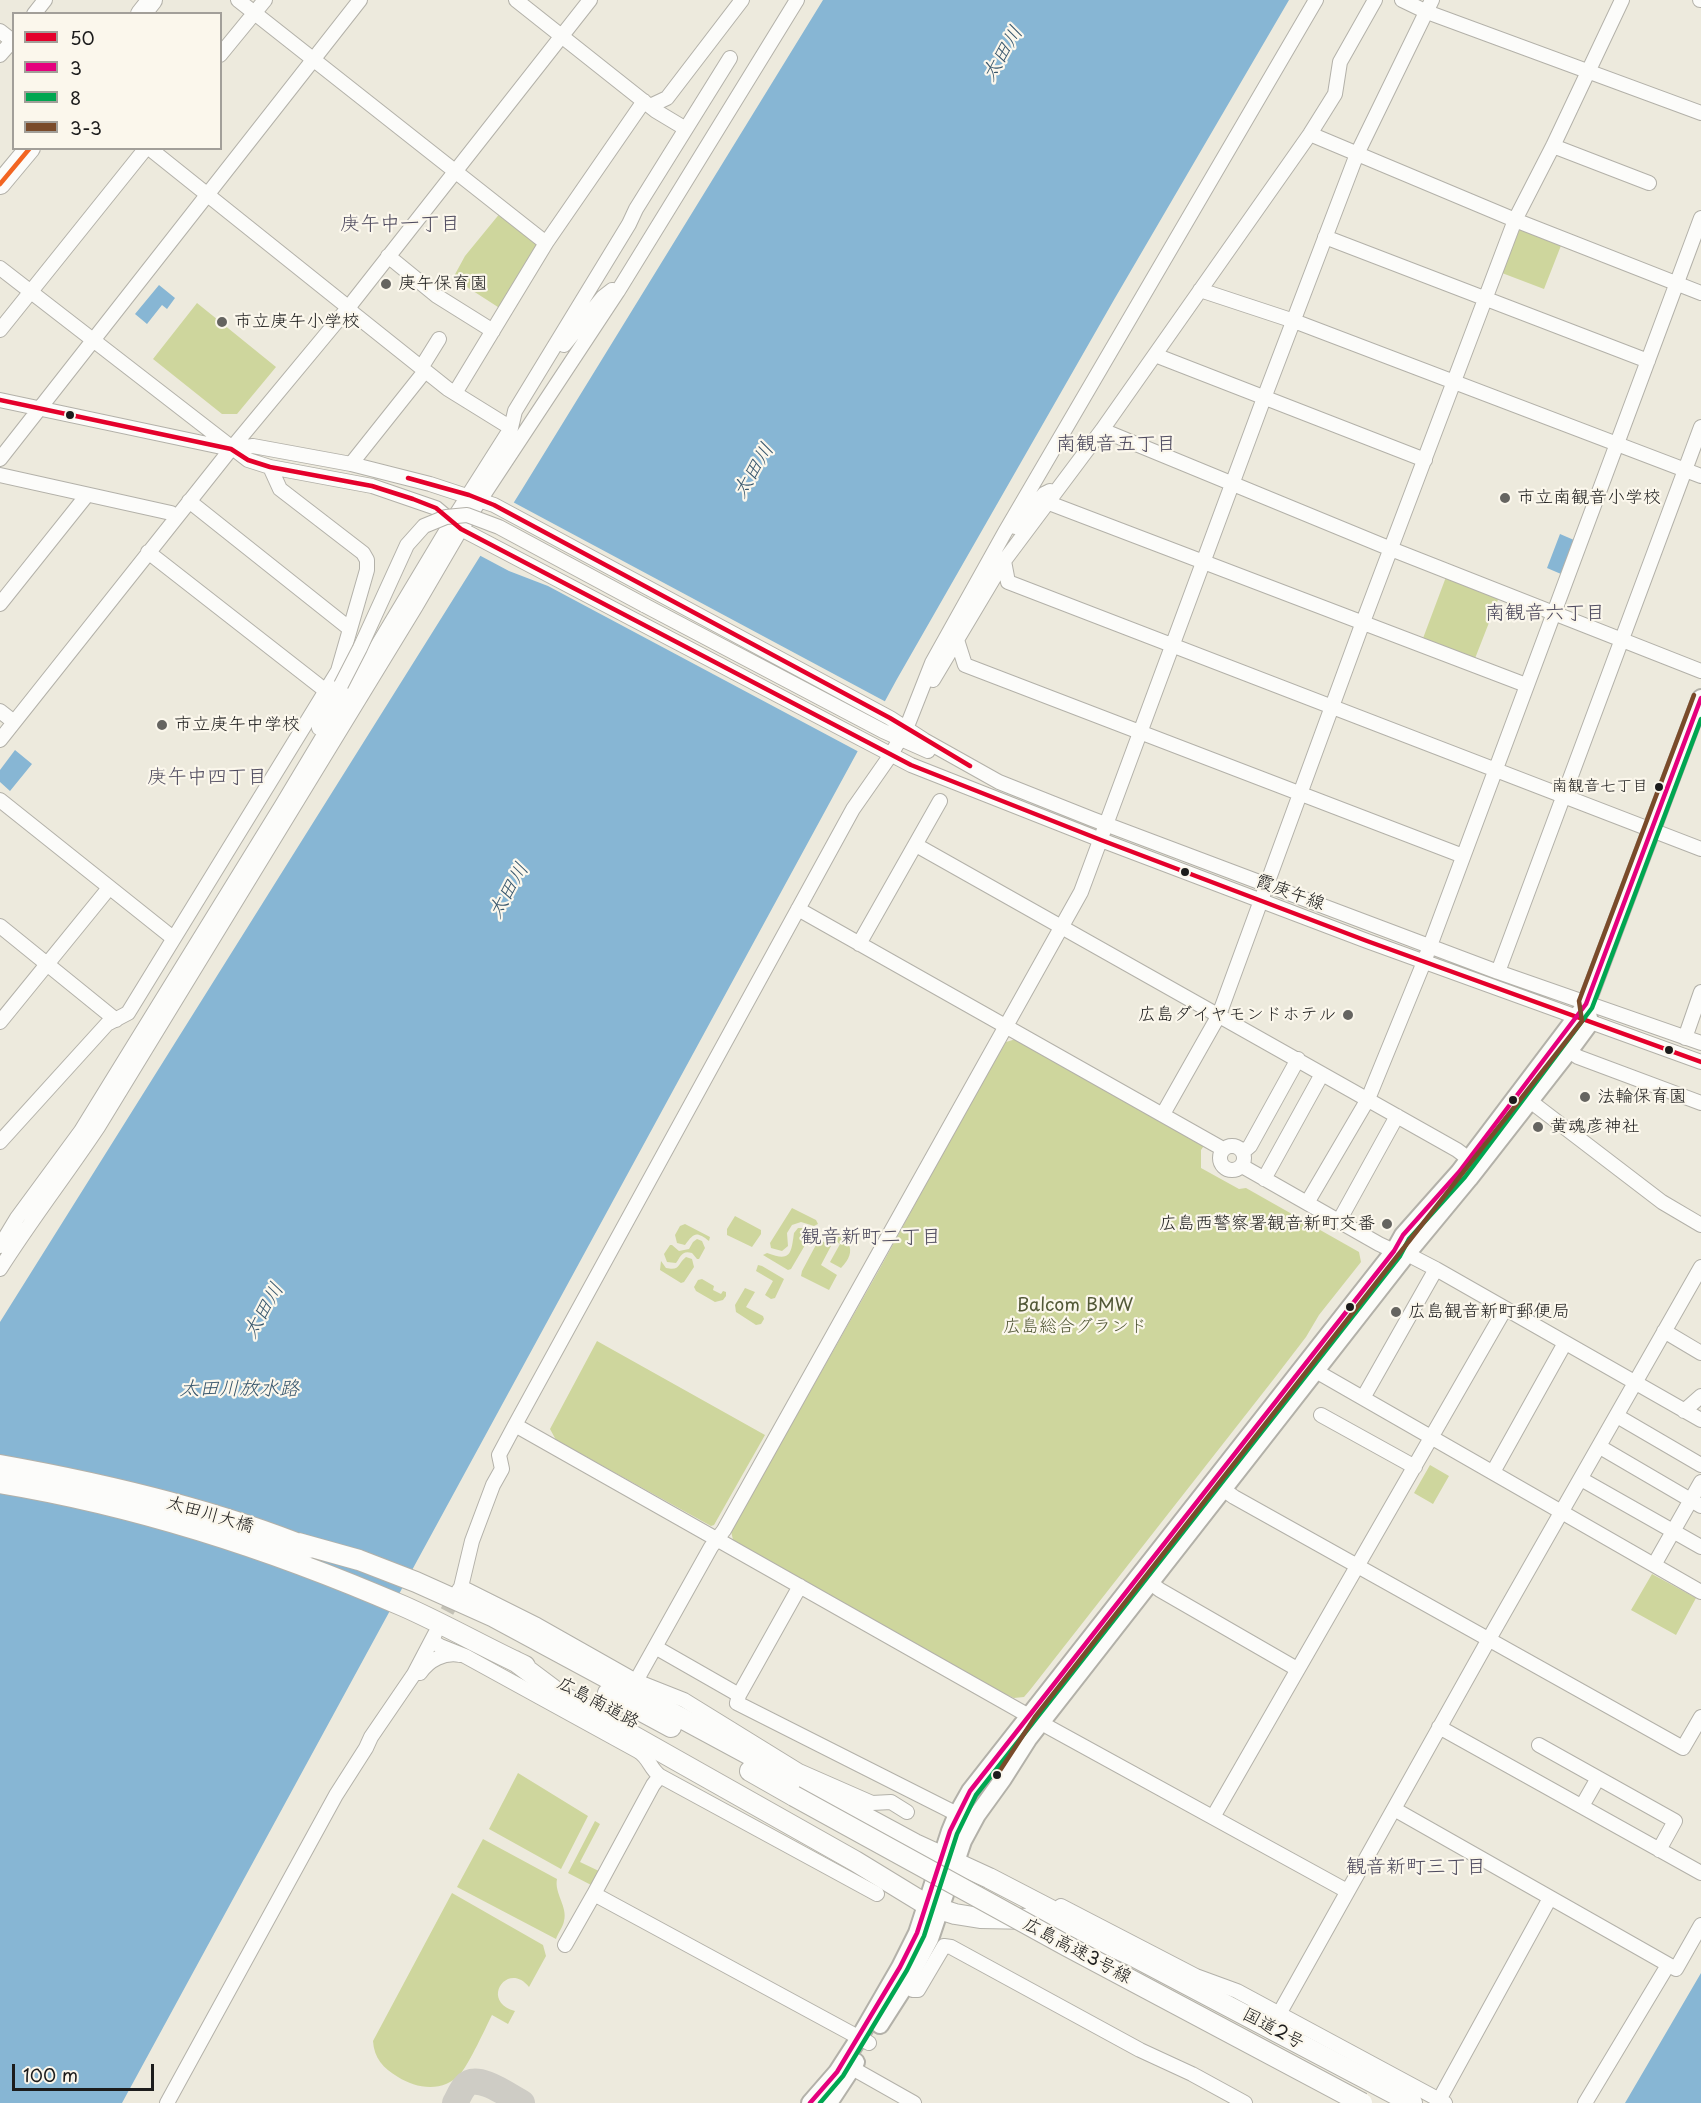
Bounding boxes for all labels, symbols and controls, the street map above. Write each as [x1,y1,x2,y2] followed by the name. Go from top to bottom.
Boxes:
[12,12,222,150] legend
[977,22,1029,86] water label: 太田川
[70,24,95,51] text: 50
[70,54,82,81] text: 3
[70,84,81,111] text: 8
[70,114,102,141] text: 3-3
[340,212,460,236] district label: 庚午中一丁目
[398,273,488,295] place label: 庚午保育園
[379,277,393,291] marker: 庚午保育園
[234,311,360,333] place label: 市立庚午小学校
[215,315,229,329] marker: 市立庚午小学校
[64,409,76,421] unlabelled marker
[1056,432,1176,456] district label: 南観音五丁目
[728,439,780,503] water label: 太田川
[1517,487,1661,509] place label: 市立南観音小学校
[1498,491,1512,505] marker: 市立南観音小学校
[1485,601,1605,625] district label: 南観音六丁目
[174,714,300,736] place label: 市立庚午中学校
[155,718,169,732] marker: 市立庚午中学校
[147,765,267,789] district label: 庚午中四丁目
[1552,777,1648,797] place label: 南観音七丁目
[1653,781,1665,793] marker: 南観音七丁目
[484,859,534,923] water label: 太田川
[1179,866,1191,878] unlabelled marker
[1252,871,1328,915] street label: 霞庚午線
[1138,1004,1336,1026] place label: 広島ダイヤモンドホテル
[1341,1008,1355,1022] marker: 広島ダイヤモンドホテル
[1663,1044,1675,1056] unlabelled marker
[1597,1086,1687,1108] place label: 法輪保育園
[1578,1090,1592,1104] marker: 法輪保育園
[1507,1094,1519,1106] unlabelled marker
[1550,1116,1640,1138] place label: 黄魂彦神社
[1531,1120,1545,1134] marker: 黄魂彦神社
[1159,1213,1375,1235] place label: 広島西警察署観音新町交番
[1380,1217,1394,1231] marker: 広島西警察署観音新町交番
[801,1225,941,1249] district label: 観音新町二丁目
[239,1279,289,1343] water label: 太田川
[1003,1295,1147,1338] park label: Balcom BMW 広島総合グランド
[1344,1301,1356,1313] unlabelled marker
[1408,1301,1570,1323] place label: 広島観音新町郵便局
[1389,1305,1403,1319] marker: 広島観音新町郵便局
[179,1377,299,1401] water label: 太田川放水路
[164,1492,256,1538] street label: 太田川大橋
[553,1672,643,1734] street label: 広島南道路
[991,1769,1003,1781] unlabelled marker
[1346,1855,1486,1879] district label: 観音新町三丁目
[1019,1913,1135,1989] street label: 広島高速3号線
[1238,2004,1308,2054] street label: 国道2号
[15,2052,158,2090] scale bar
[23,2061,78,2088] text: 100 m

